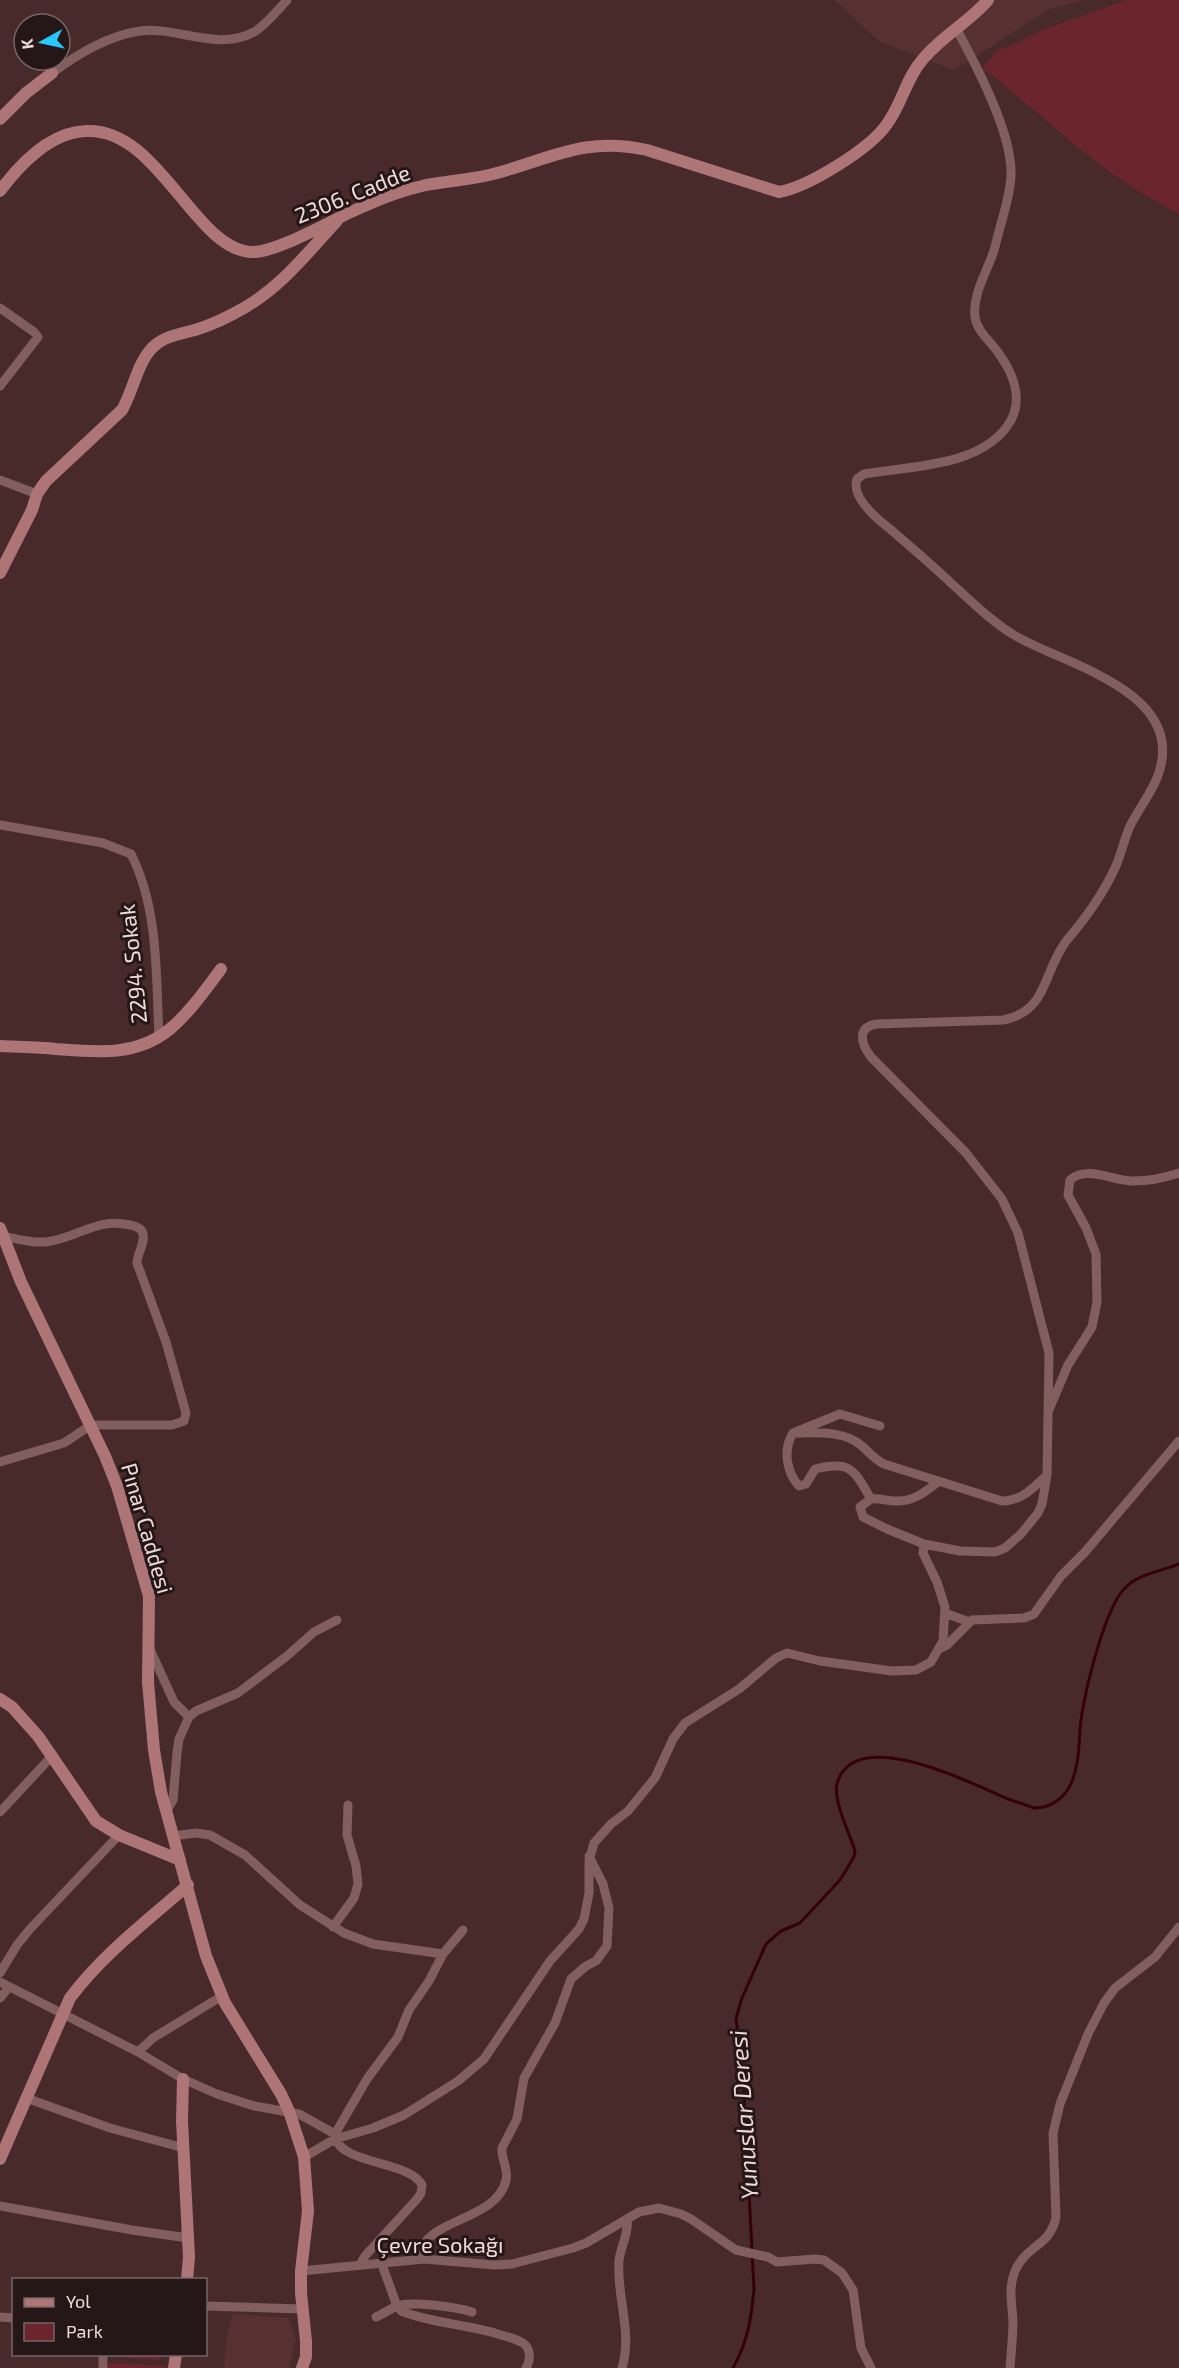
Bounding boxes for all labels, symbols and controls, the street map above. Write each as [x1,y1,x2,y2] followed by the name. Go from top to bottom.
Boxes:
[12,12,72,72] north arrow
[16,37,37,51] text: K
[291,158,413,228] street label: 2306. Cadde
[113,903,151,1025] street label: 2294. Sokak
[117,1460,179,1596] street label: Pınar Caddesi
[723,2029,763,2201] water label: Yunuslar Deresi
[376,2231,504,2259] street label: Çevre Sokağı
[12,2278,207,2356] legend
[66,2290,91,2312] text: Yol
[66,2320,103,2342] text: Park

